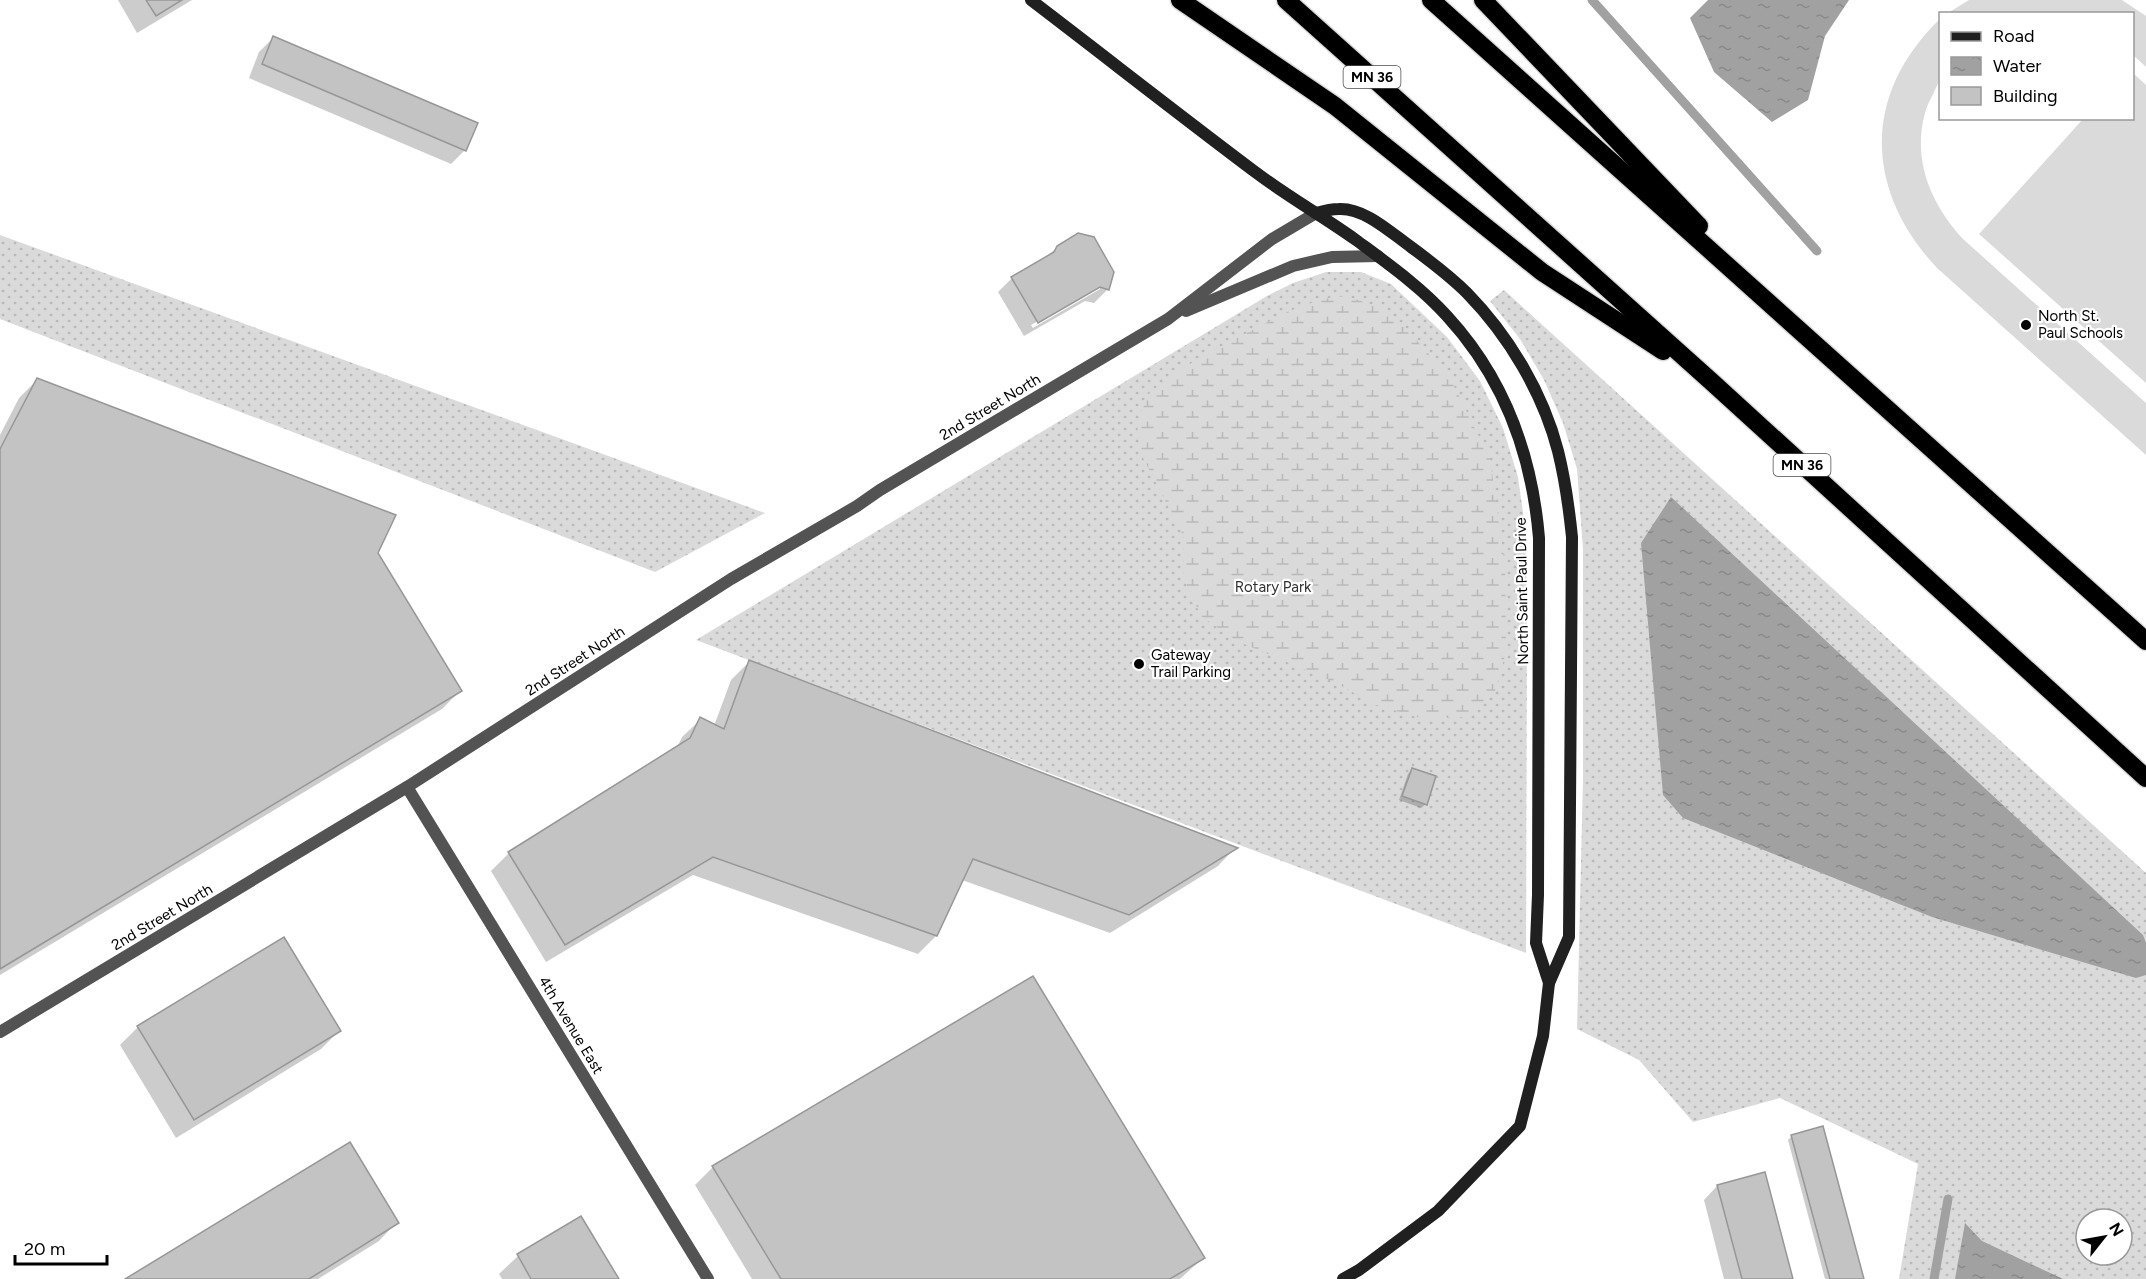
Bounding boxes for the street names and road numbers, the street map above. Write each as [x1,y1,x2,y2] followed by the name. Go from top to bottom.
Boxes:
[1344,66,1400,88] road number: MN 36
[936,370,1044,444] street label: 2nd Street North
[1774,454,1830,476] road number: MN 36
[1512,517,1532,665] street label: North Saint Paul Drive
[522,622,628,700] street label: 2nd Street North
[108,880,216,954] street label: 2nd Street North
[535,973,607,1077] street label: 4th Avenue East

